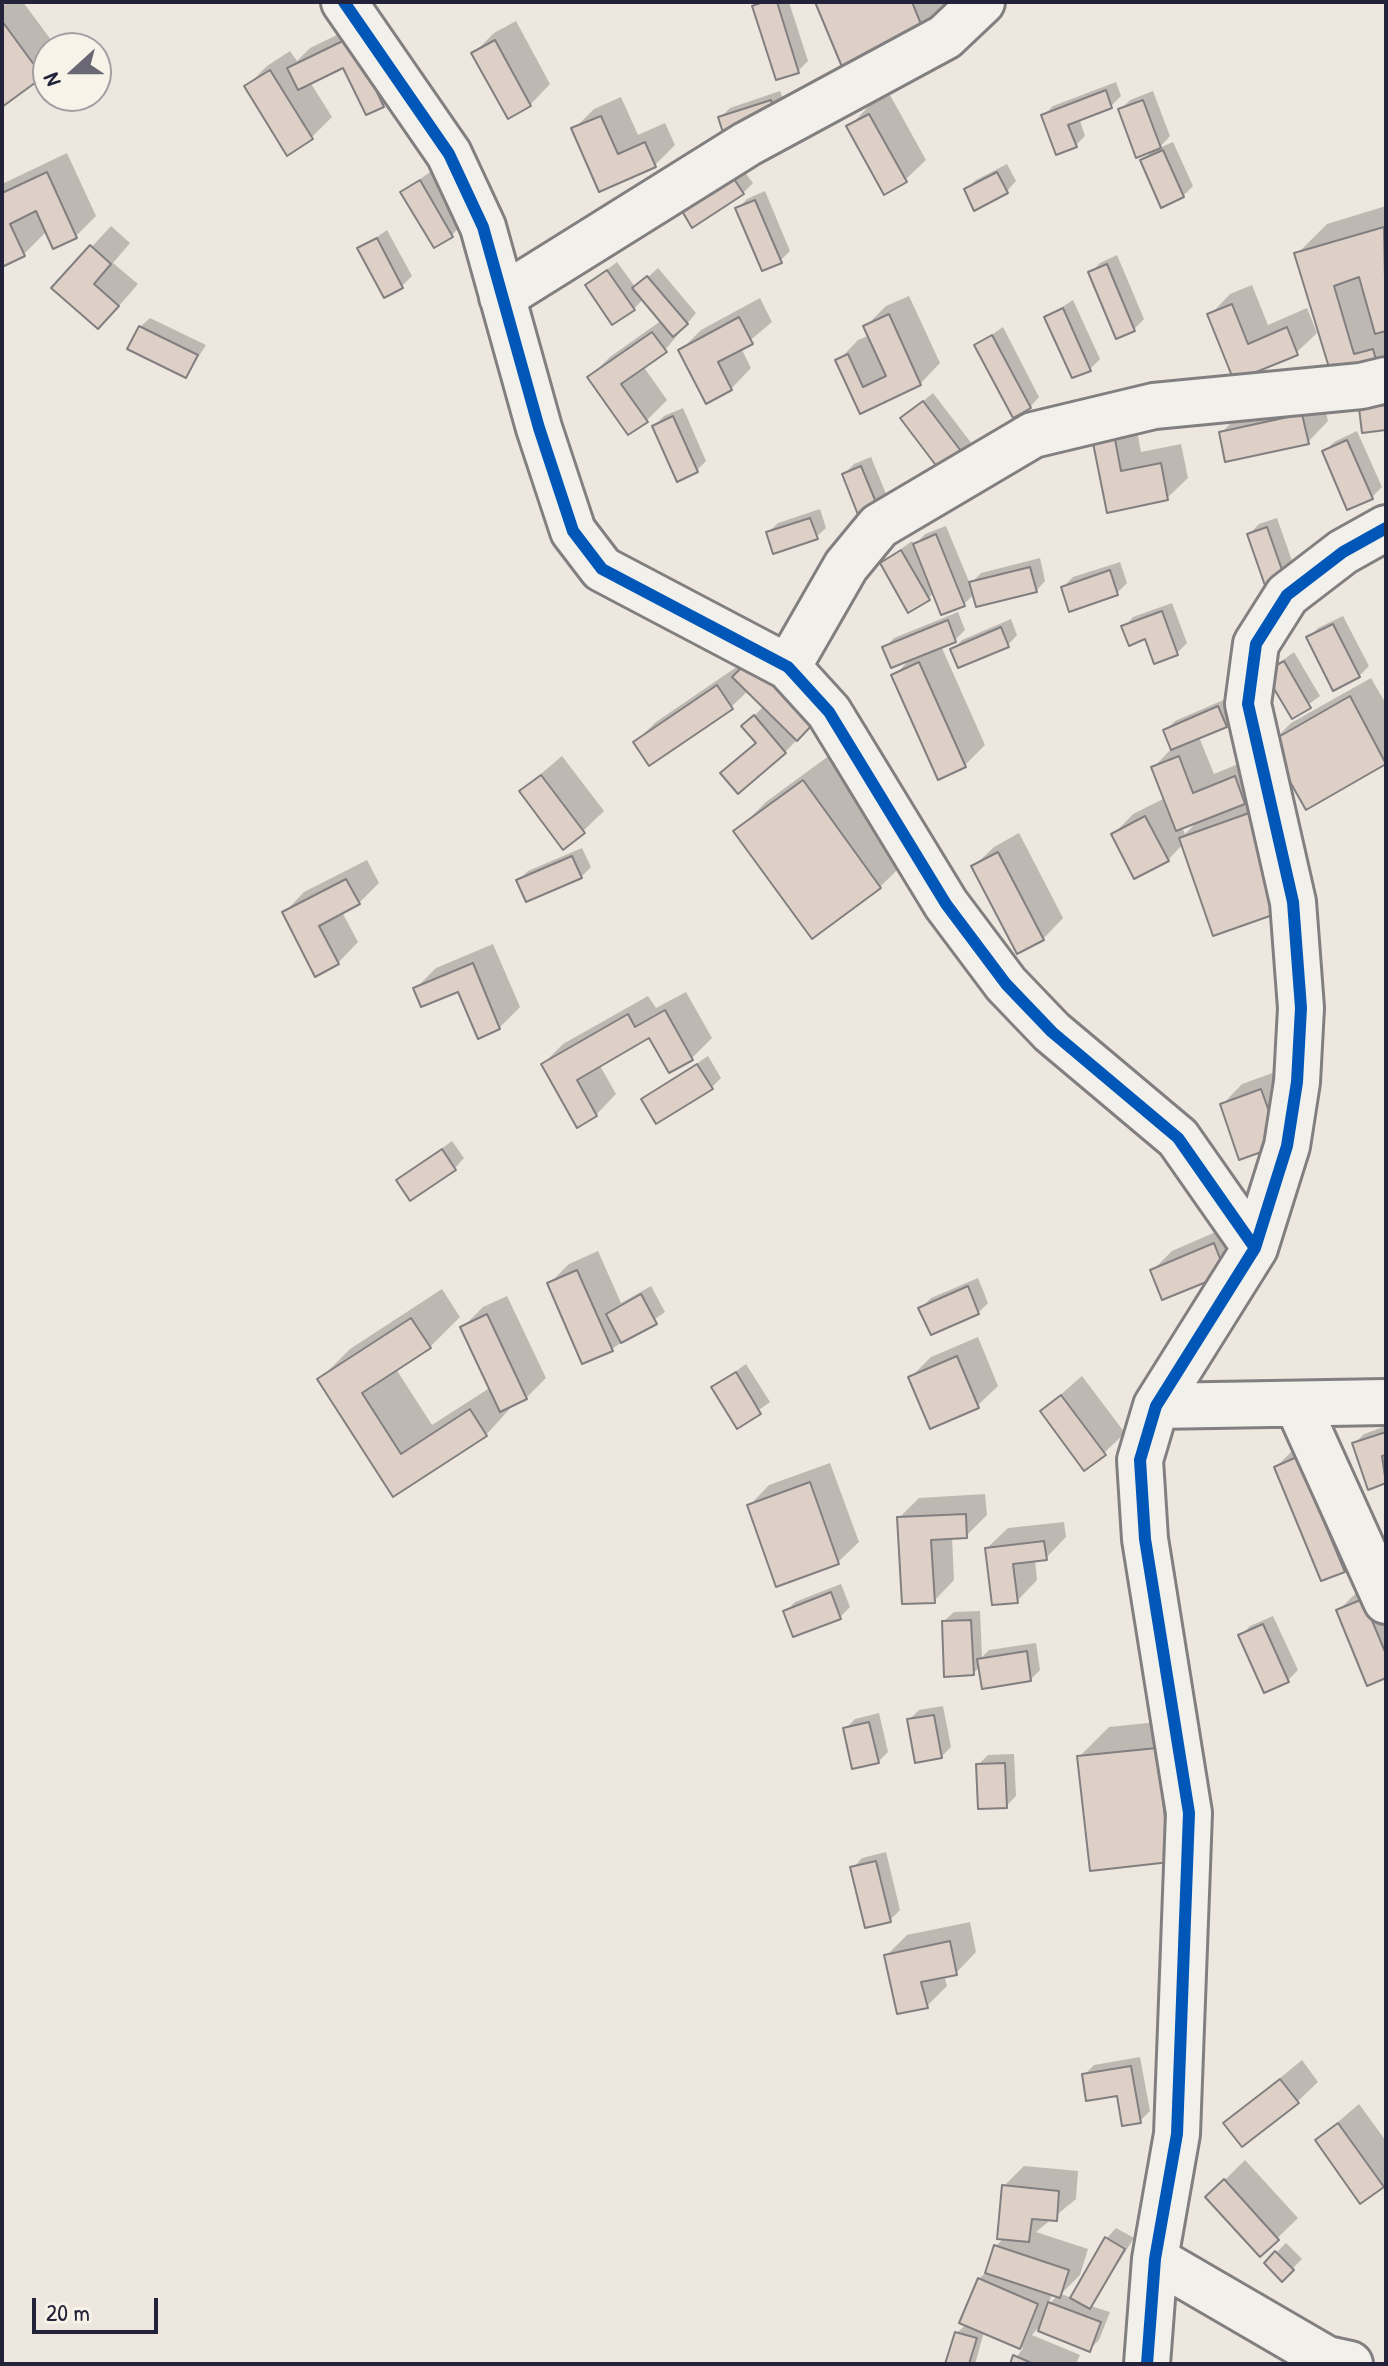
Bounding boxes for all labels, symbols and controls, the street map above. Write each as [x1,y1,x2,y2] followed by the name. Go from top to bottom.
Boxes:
[32,32,112,112] north arrow
[35,69,68,91] text: N
[36,2282,162,2332] scale bar
[46,2296,90,2328] text: 20 m

